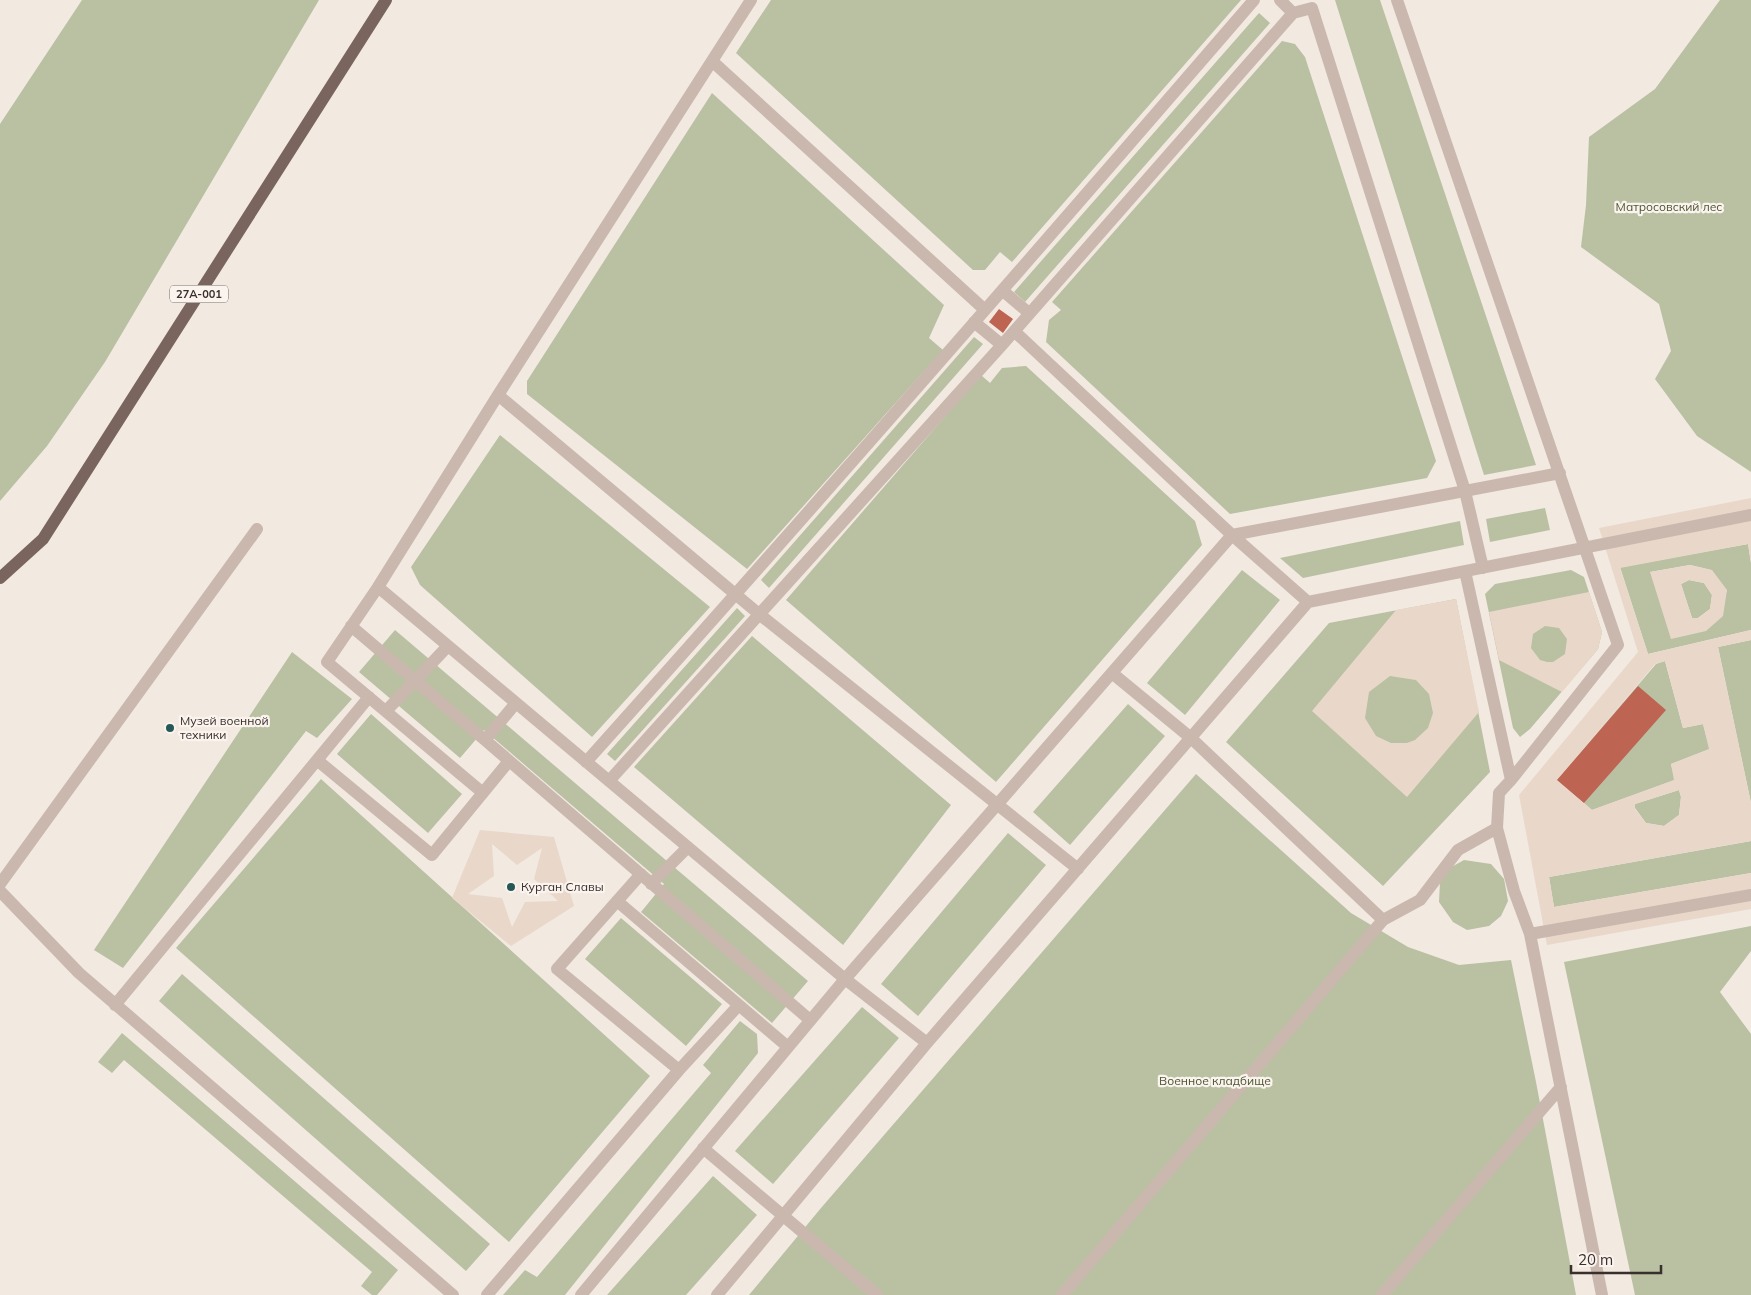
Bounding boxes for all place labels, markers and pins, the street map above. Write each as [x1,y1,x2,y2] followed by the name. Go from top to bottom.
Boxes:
[180,713,269,742] place label: Музей военной техники
[164,722,176,734] marker: Музей военной техники
[521,879,604,894] place label: Курган Славы
[505,881,517,893] marker: Курган Славы

